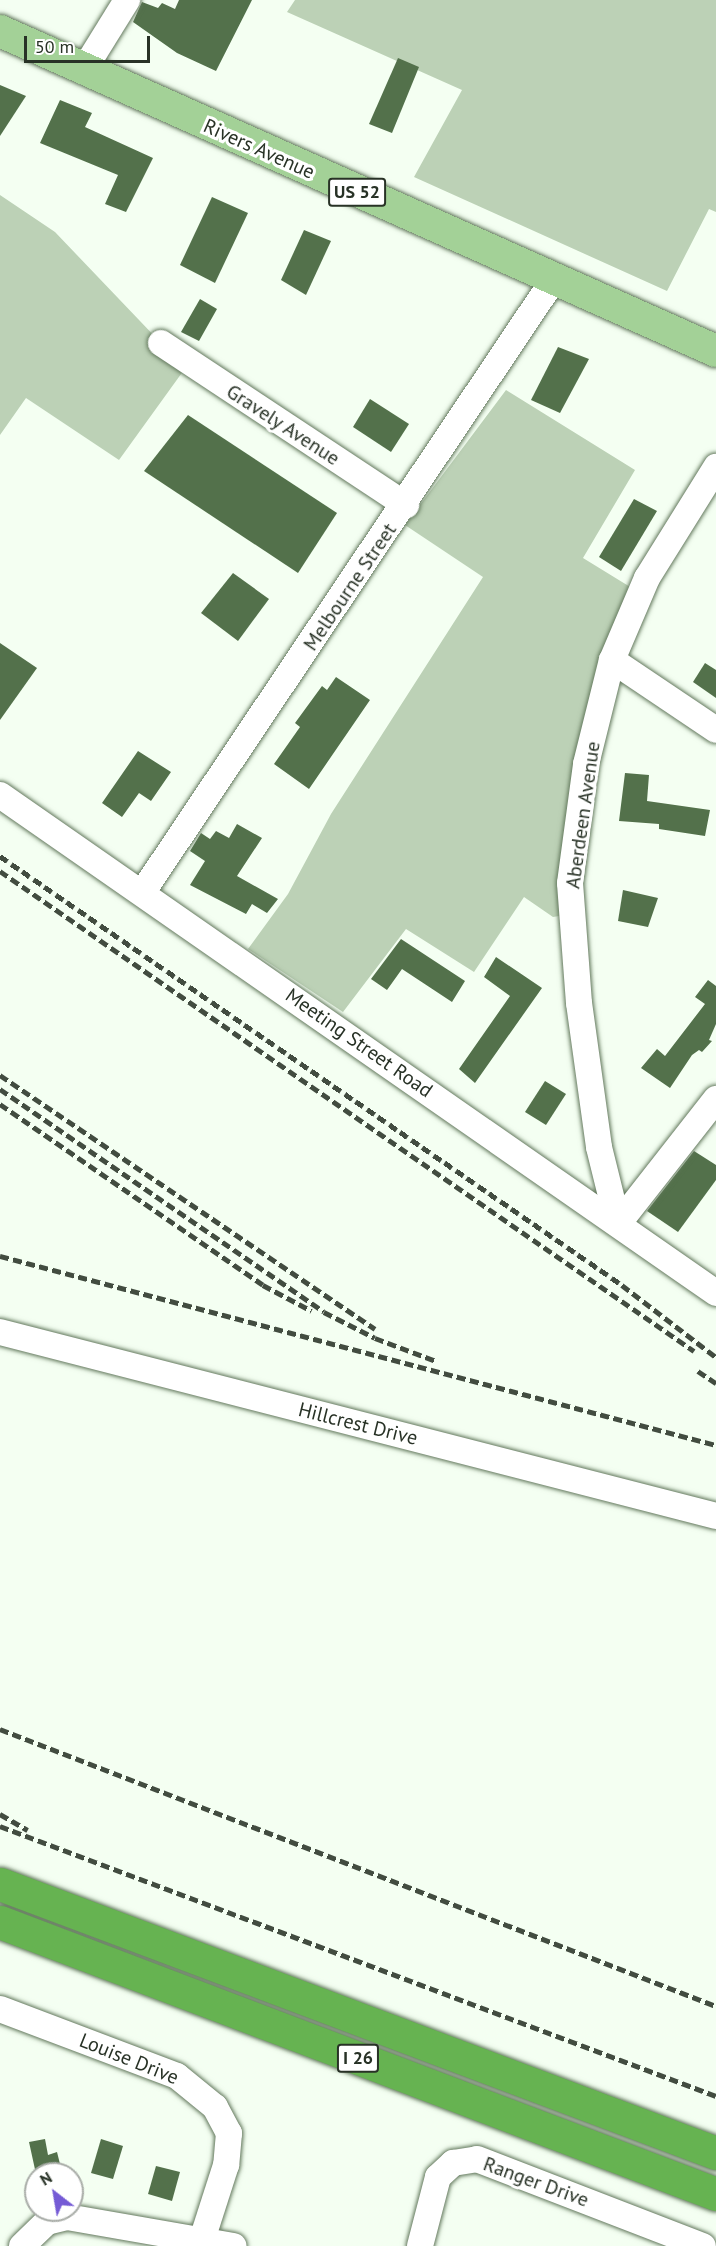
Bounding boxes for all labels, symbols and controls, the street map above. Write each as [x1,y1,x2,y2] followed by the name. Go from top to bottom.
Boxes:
[27,24,153,62] scale bar
[35,35,74,58] text: 50 m
[199,114,319,184] street label: Rivers Avenue
[327,177,387,207] road number: US 52
[221,379,345,471] street label: Gravely Avenue
[299,519,401,655] street label: Melbourne Street
[561,740,605,890] street label: Aberdeen Avenue
[281,983,437,1103] street label: Meeting Street Road
[296,1398,420,1450] street label: Hillcrest Drive
[76,2028,182,2090] street label: Louise Drive
[336,2043,380,2073] road number: I 26
[480,2152,592,2212] street label: Ranger Drive
[24,2162,84,2222] north arrow
[36,2167,55,2190] text: N

